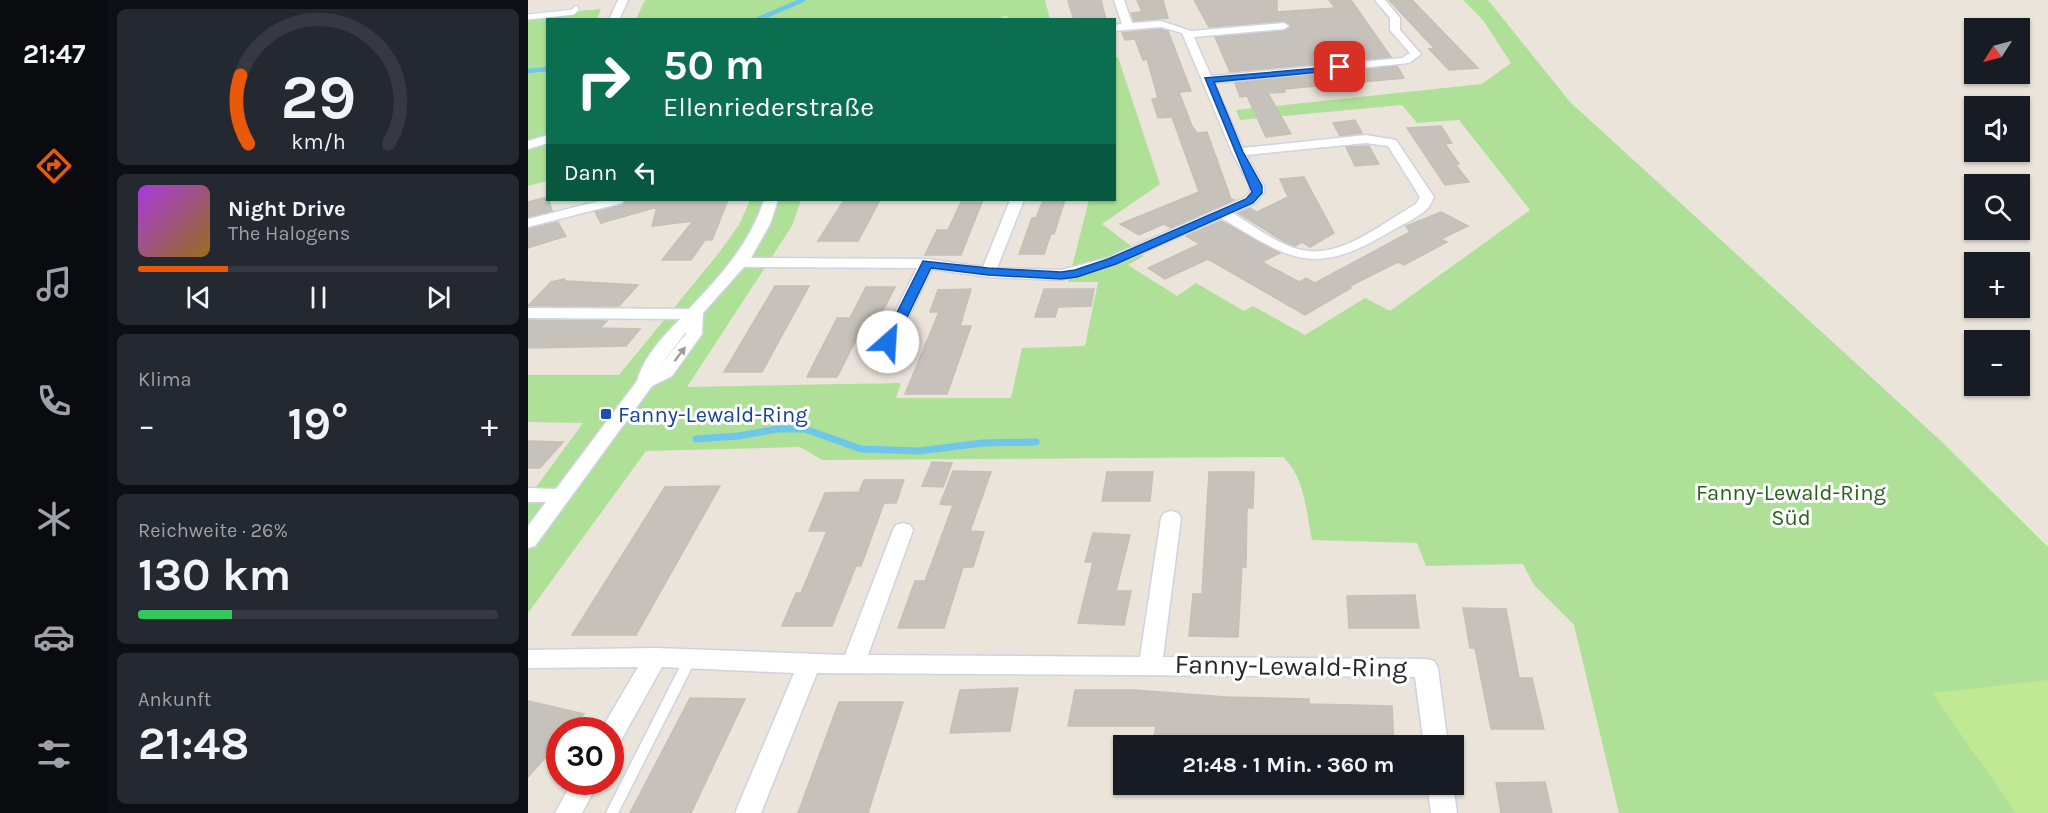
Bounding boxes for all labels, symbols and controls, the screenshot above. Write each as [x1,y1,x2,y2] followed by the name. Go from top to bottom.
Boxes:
[1964,18,2030,84] north arrow
[1964,18,2030,396] map controls
[23,38,85,70] text: 21:47
[663,40,765,90] text: 50 m
[1314,41,1365,92] pin
[564,42,642,120] icon: right
[1323,50,1356,83] icon: arrive
[280,61,356,134] text: 29
[663,91,874,123] text: Ellenriederstraße
[1964,96,2030,162] button: sound
[291,129,345,154] text: km/h
[33,145,75,187] icon: directions
[629,156,662,189] icon: left
[564,160,617,186] text: Dann
[1964,174,2030,240] button: search
[228,196,346,222] text: Night Drive
[228,222,350,245] text: The Halogens
[1964,252,2030,318] button: +
[33,263,75,305] icon: music
[182,281,215,314] icon: previous
[302,281,335,314] icon: pause
[422,281,455,314] icon: next
[856,310,920,374] position arrow
[1964,330,2030,396] button: −
[673,346,685,361] one-way arrow
[138,368,191,391] text: Klima
[33,380,75,422] icon: phone
[288,398,348,450] text: 19°
[618,402,808,428] place label: Fanny-Lewald-Ring
[138,406,155,444] text: −
[481,406,498,444] text: +
[599,407,613,421] marker: Fanny-Lewald-Ring
[1696,480,1886,531] park label: Fanny-Lewald-Ring Süd
[33,498,75,540] icon: climate
[138,519,288,542] text: Reichweite · 26%
[138,549,291,601] text: 130 km
[33,616,75,658] icon: car
[1174,648,1408,684] street label: Fanny-Lewald-Ring
[138,688,211,711] text: Ankunft
[546,717,624,795] speed limit sign: 30
[138,718,249,770] text: 21:48
[33,733,75,775] icon: filters
[1183,752,1394,778] text: 21:48 · 1 Min. · 360 m

